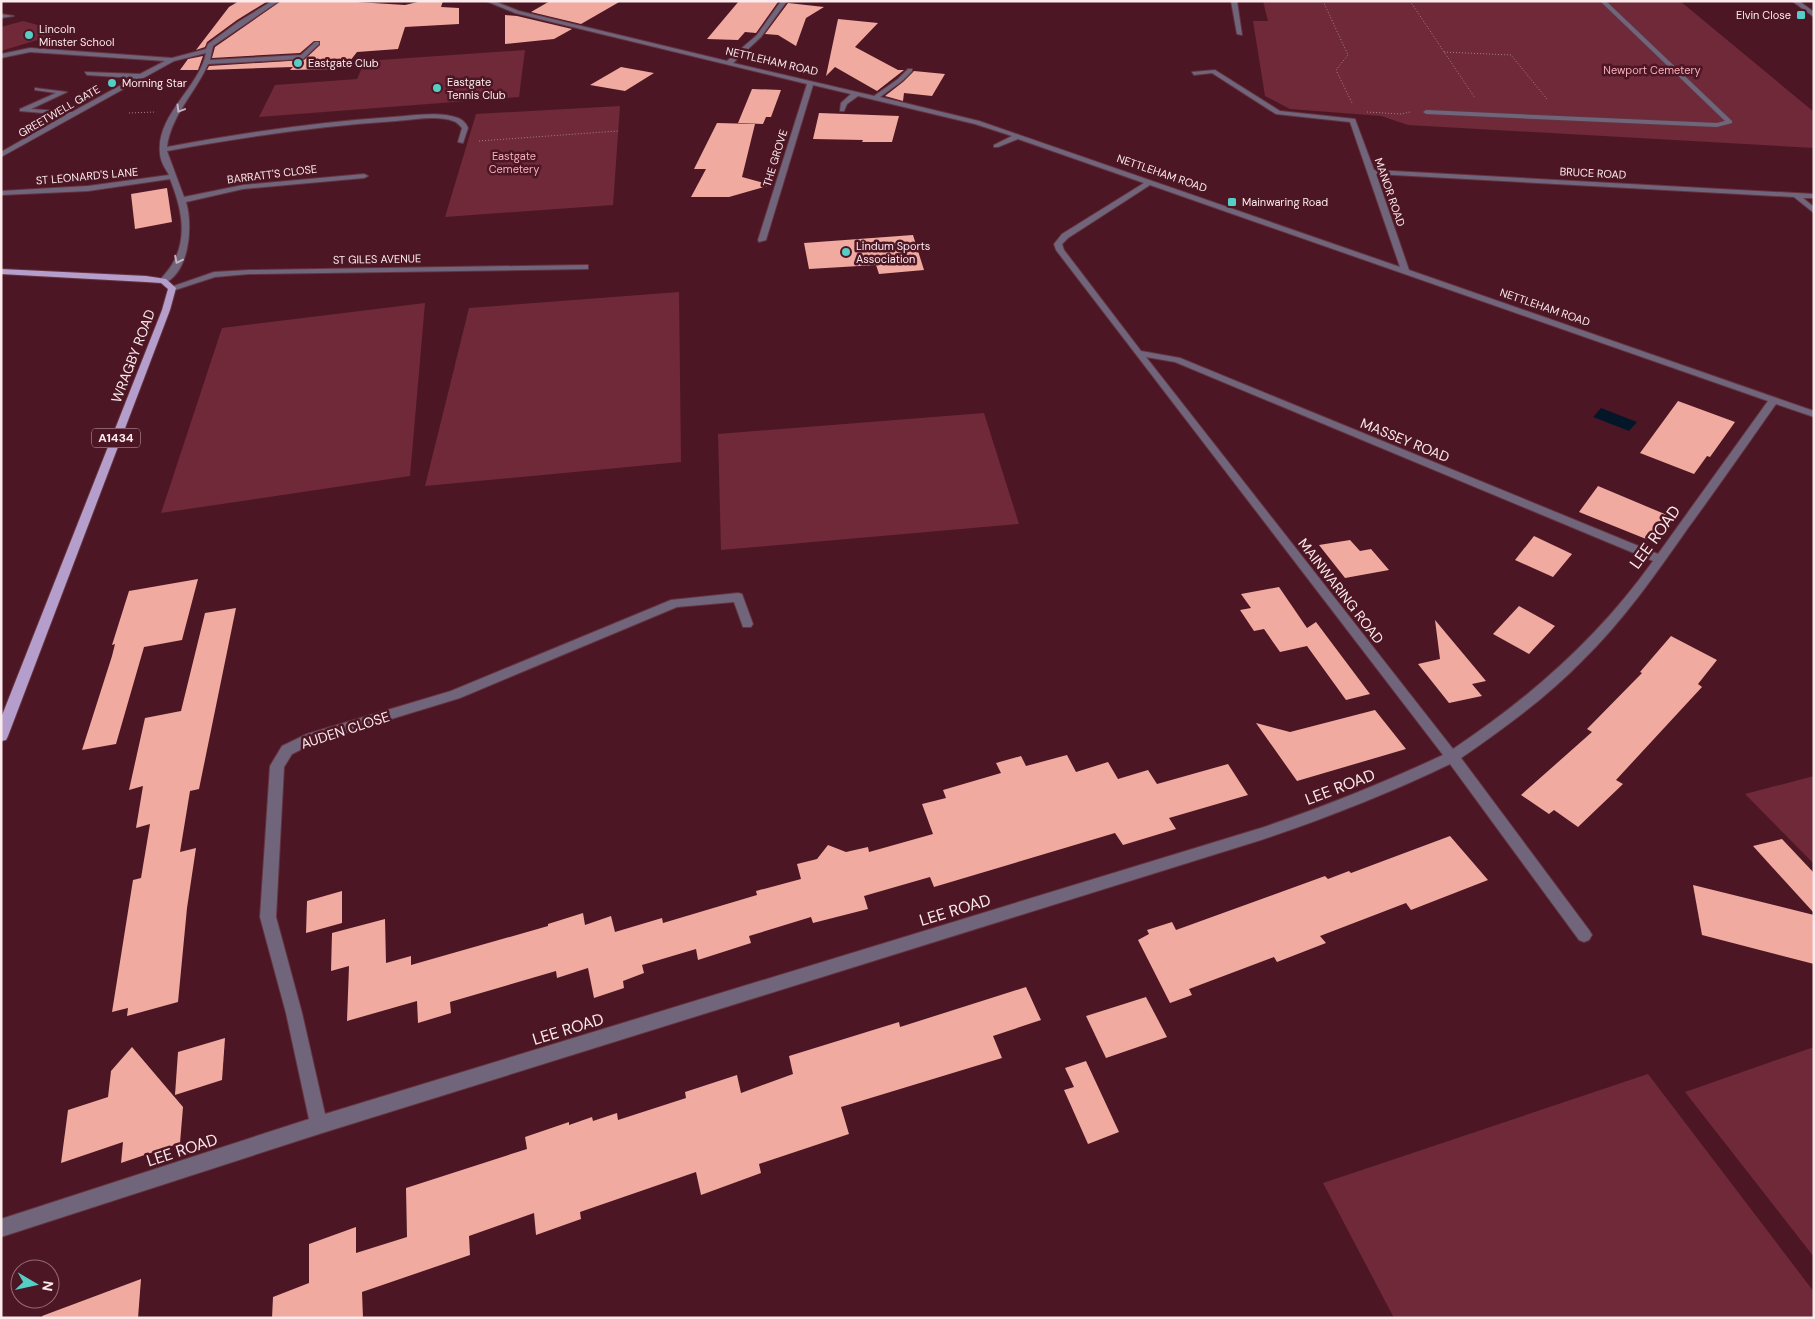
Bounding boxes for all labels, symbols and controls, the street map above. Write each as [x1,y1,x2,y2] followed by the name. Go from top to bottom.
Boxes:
[1736,8,1791,22] place label: Elvin Close
[1795,9,1807,21] marker: Elvin Close
[39,22,114,49] place label: Lincoln Minster School
[23,29,35,41] marker: Lincoln Minster School
[724,44,820,79] street label: NETTLEHAM ROAD
[308,56,379,70] place label: Eastgate Club
[292,57,304,69] marker: Eastgate Club
[1603,63,1701,77] park label: Newport Cemetery
[447,75,506,102] place label: Eastgate Tennis Club
[122,76,187,90] place label: Morning Star
[106,77,118,89] marker: Morning Star
[16,82,102,140] street label: GREETWELL GATE
[431,82,443,94] marker: Eastgate Tennis Club
[176,103,186,112] one-way arrow
[760,128,790,188] street label: THE GROVE
[489,149,539,176] park label: Eastgate Cemetery
[1115,151,1209,195] street label: NETTLEHAM ROAD
[1372,156,1408,228] street label: MANOR ROAD
[226,162,318,186] street label: BARRATT'S CLOSE
[1559,164,1627,182] street label: BRUCE ROAD
[35,165,139,187] street label: ST LEONARD'S LANE
[1242,195,1328,209] place label: Mainwaring Road
[1226,196,1238,208] marker: Mainwaring Road
[856,239,930,266] place label: Lindum Sports Association
[840,246,852,258] marker: Lindum Sports Association
[333,251,421,267] street label: ST GILES AVENUE
[174,255,184,264] one-way arrow
[1498,285,1592,329] street label: NETTLEHAM ROAD
[107,307,159,405] street label: WRAGBY ROAD
[1358,414,1452,466] street label: MASSEY ROAD
[92,428,140,448] road number: A1434
[1625,501,1685,573] street label: LEE ROAD
[1294,535,1388,647] street label: MAINWARING ROAD
[298,707,392,753] street label: AUDEN CLOSE
[1302,764,1378,810] street label: LEE ROAD
[917,889,993,931] street label: LEE ROAD
[530,1008,606,1050] street label: LEE ROAD
[144,1129,220,1171] street label: LEE ROAD
[10,1259,60,1309] north arrow
[38,1280,58,1292] text: N

